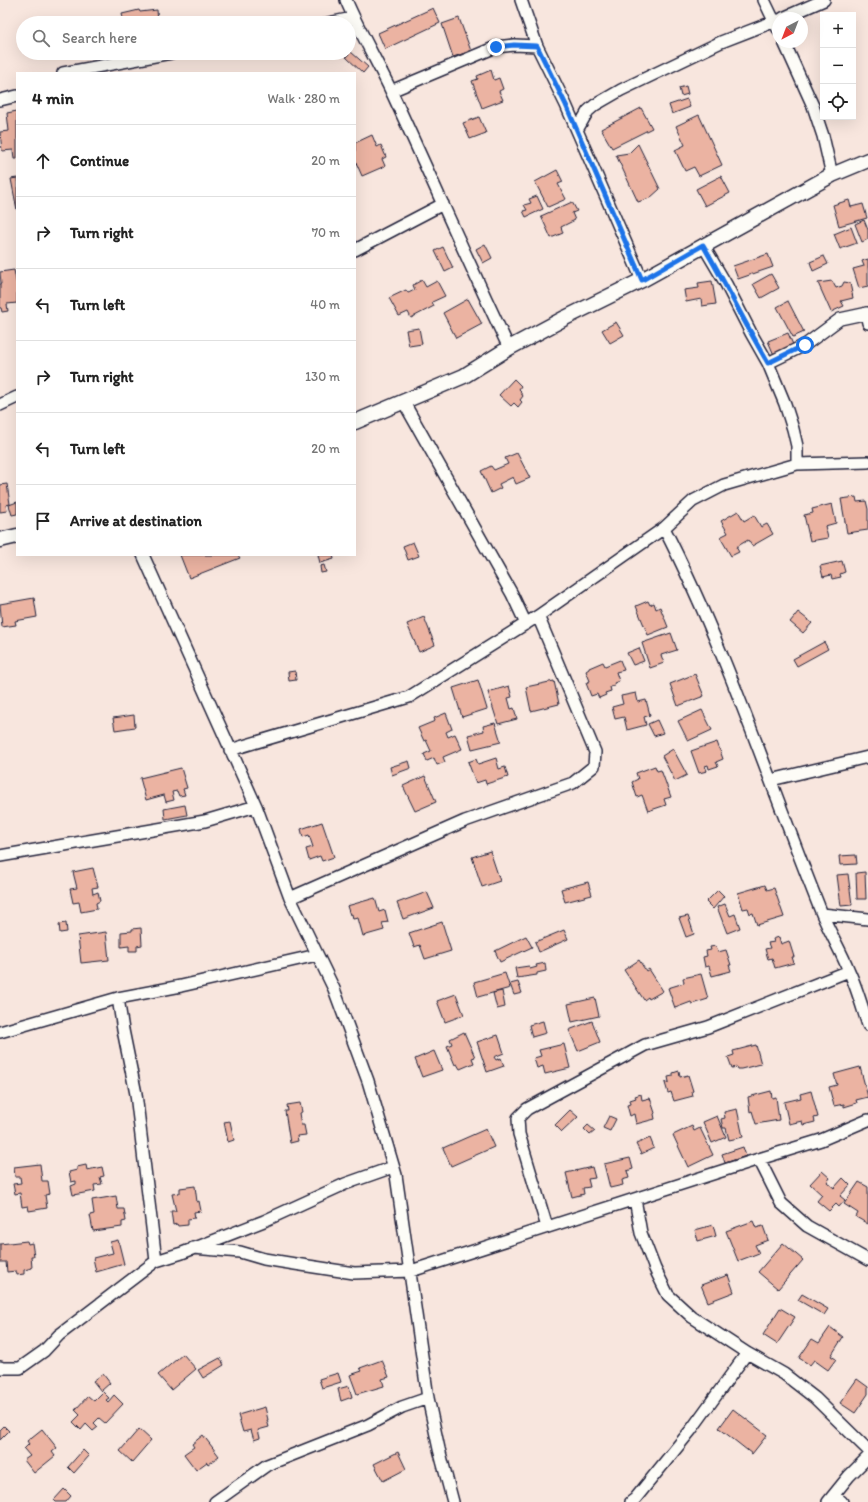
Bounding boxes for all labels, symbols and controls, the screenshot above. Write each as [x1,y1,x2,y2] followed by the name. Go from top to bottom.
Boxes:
[772,12,808,48] north arrow
[820,12,856,120] map controls
[820,12,856,48] button: +
[16,16,356,60] search box
[30,27,52,49] icon: search
[62,29,137,47] text: Search here
[487,38,505,56] route end
[820,48,856,84] button: −
[820,84,856,120] button: locate
[32,88,74,108] text: 4 min
[267,91,340,106] text: Walk · 280 m
[32,150,54,172] icon: ahead
[70,152,129,170] text: Continue
[311,153,340,168] text: 20 m
[32,222,54,244] icon: right
[70,224,134,242] text: Turn right
[312,225,340,240] text: 70 m
[32,294,54,316] icon: left
[70,296,125,314] text: Turn left
[310,297,340,312] text: 40 m
[796,336,814,354] route start
[32,366,54,388] icon: right
[70,368,134,386] text: Turn right
[305,369,340,384] text: 130 m
[32,438,54,460] icon: left
[70,440,125,458] text: Turn left
[311,441,340,456] text: 20 m
[32,510,54,532] icon: arrive
[70,512,202,530] text: Arrive at destination

